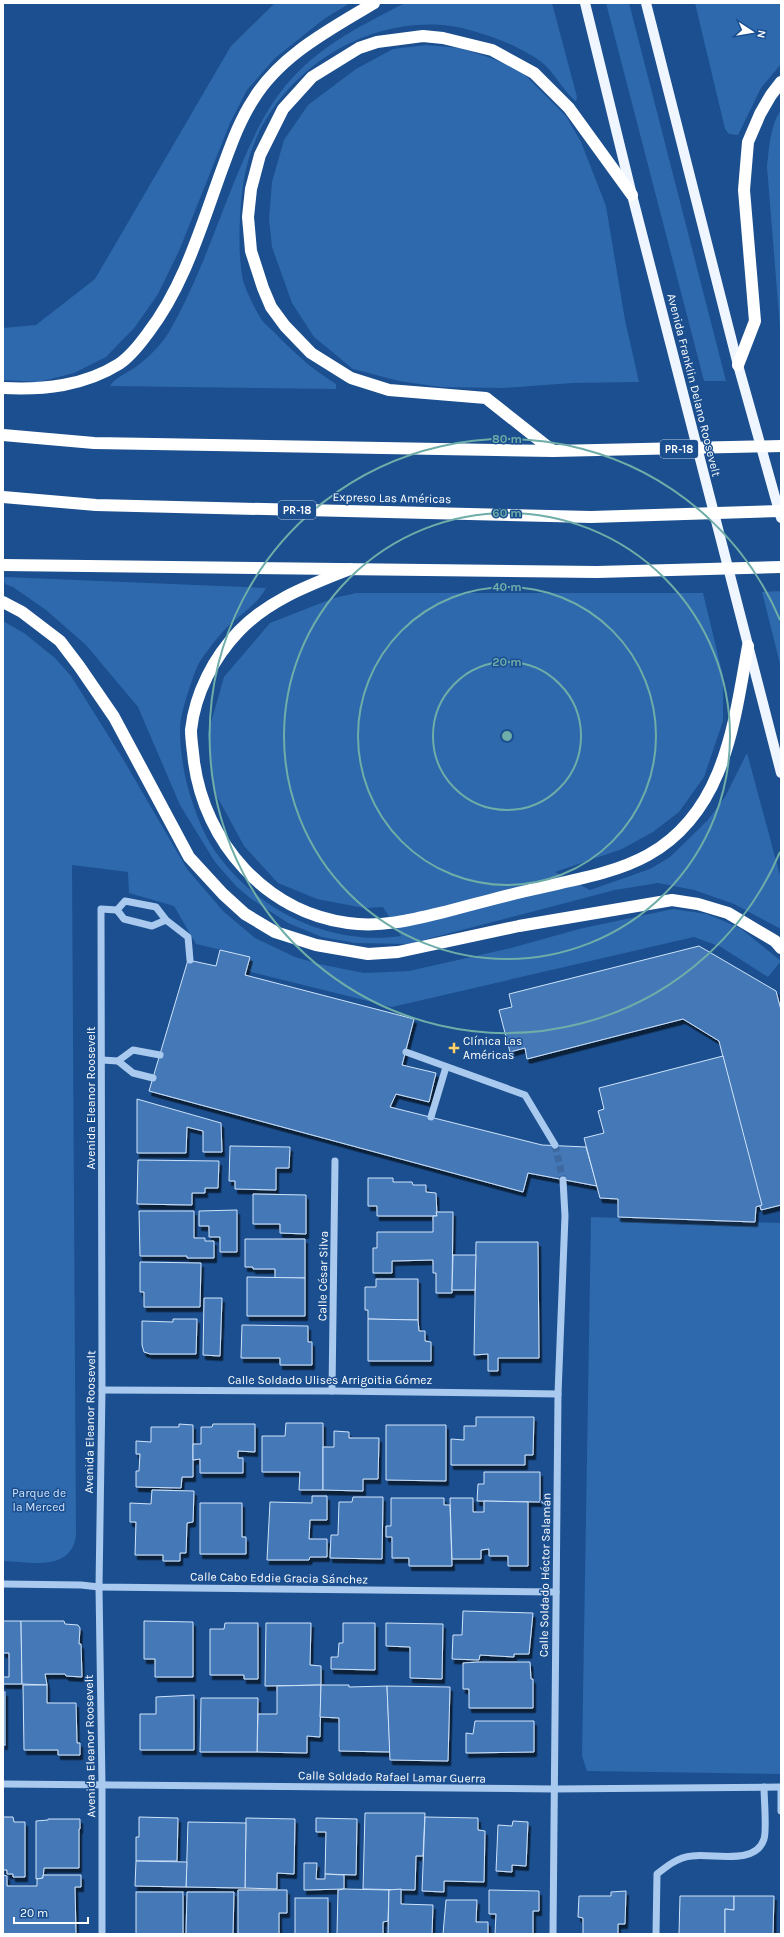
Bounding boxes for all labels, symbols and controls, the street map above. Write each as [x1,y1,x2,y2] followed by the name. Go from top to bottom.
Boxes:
[732,12,772,52] north arrow
[754,29,768,39] text: N
[664,292,724,478] street label: Avenida Franklin Delano Roosevelt
[492,432,522,446] text: 80 m
[660,440,698,458] road number: PR-18
[332,490,452,506] street label: Expreso Las Américas
[278,501,316,519] road number: PR-18
[492,506,522,520] text: 60 m
[492,580,522,594] text: 40 m
[492,655,522,669] text: 20 m
[500,729,514,743] centre of rings
[84,1026,98,1170] street label: Avenida Eleanor Roosevelt
[463,1034,522,1062] place label: Clínica Las Américas
[448,1042,460,1054] marker: Clínica Las Américas
[315,1231,331,1321] street label: Calle César Silva
[82,1350,98,1494] street label: Avenida Eleanor Roosevelt
[228,1373,433,1387] street label: Calle Soldado Ulises Arrigoitia Gómez
[12,1486,66,1514] park label: Parque de la Merced
[537,1493,553,1657] street label: Calle Soldado Héctor Salamán
[190,1569,368,1587] street label: Calle Cabo Eddie Gracia Sánchez
[82,1674,98,1818] street label: Avenida Eleanor Roosevelt
[298,1768,486,1786] street label: Calle Soldado Rafael Lamar Guerra
[14,1899,88,1925] scale bar
[20,1906,48,1920] text: 20 m

